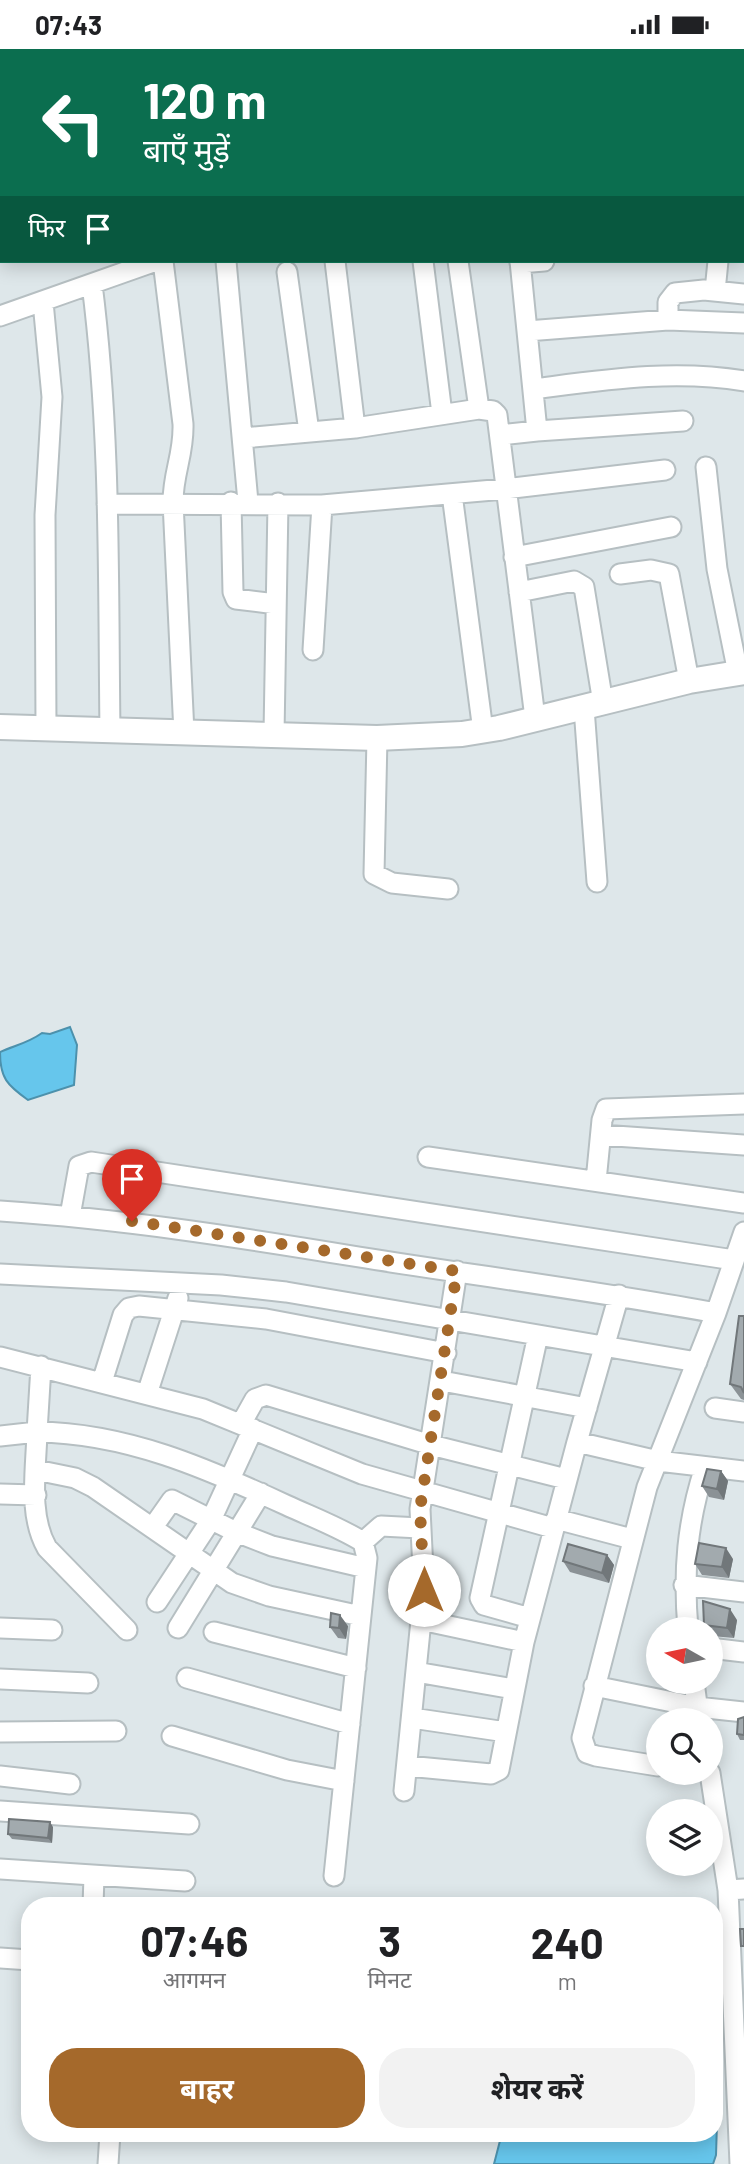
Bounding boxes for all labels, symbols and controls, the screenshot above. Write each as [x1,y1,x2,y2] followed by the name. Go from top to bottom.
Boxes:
[35,9,102,40] text: 07:43
[143,70,266,129] text: 120 m
[28,77,119,168] icon: left
[143,130,230,168] text: बाएँ मुड़ें
[79,210,117,248] icon: arrive
[28,211,65,242] text: फिर
[102,1149,162,1221] pin
[113,1160,151,1198] icon: arrive
[387,1553,461,1627] position arrow
[646,1617,723,1694] north arrow
[646,1617,723,1876] map controls
[646,1708,723,1785] button: search
[646,1799,723,1876] button: layers
[140,1915,248,1965] text: 07:46
[378,1915,401,1965] text: 3
[531,1917,604,1967] text: 240
[163,1965,226,1993] text: आगमन
[368,1965,412,1993] text: मिनट
[558,1967,577,1995] text: m
[49,2048,365,2128] button: बाहर
[379,2048,695,2128] button: शेयर करें

